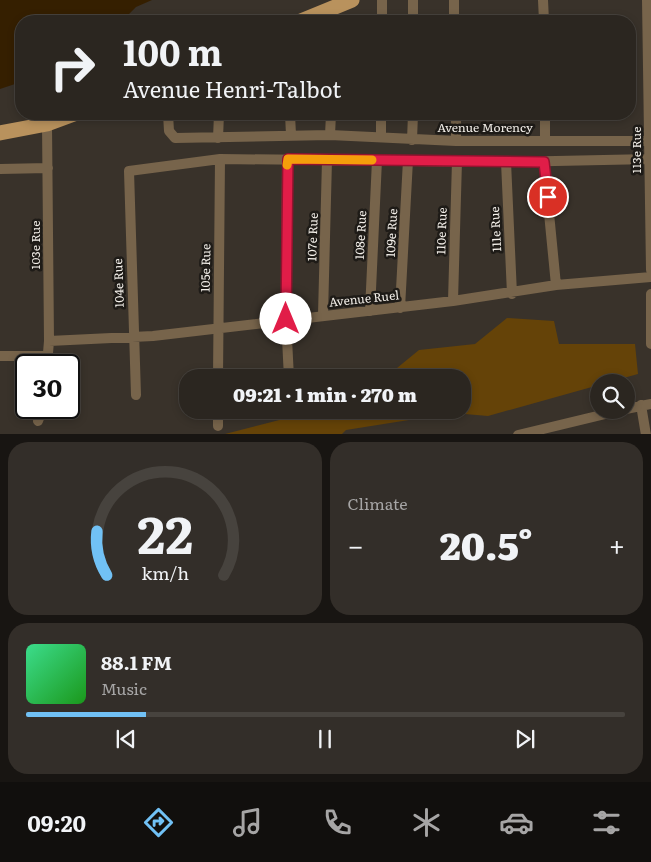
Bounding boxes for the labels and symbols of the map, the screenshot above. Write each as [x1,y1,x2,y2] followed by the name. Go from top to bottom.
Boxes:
[437,118,533,136] street label: Avenue Morency
[627,127,645,173] street label: 113e Rue
[527,176,569,218] pin
[485,206,505,252] street label: 111e Rue
[431,207,451,255] street label: 110e Rue
[381,208,401,258] street label: 109e Rue
[350,210,370,260] street label: 108e Rue
[302,212,322,262] street label: 107e Rue
[26,221,44,269] street label: 103e Rue
[196,244,214,292] street label: 105e Rue
[108,258,128,308] street label: 104e Rue
[328,285,400,311] street label: Avenue Ruel
[259,292,311,344] position arrow
[15,354,80,419] speed limit sign: 30

